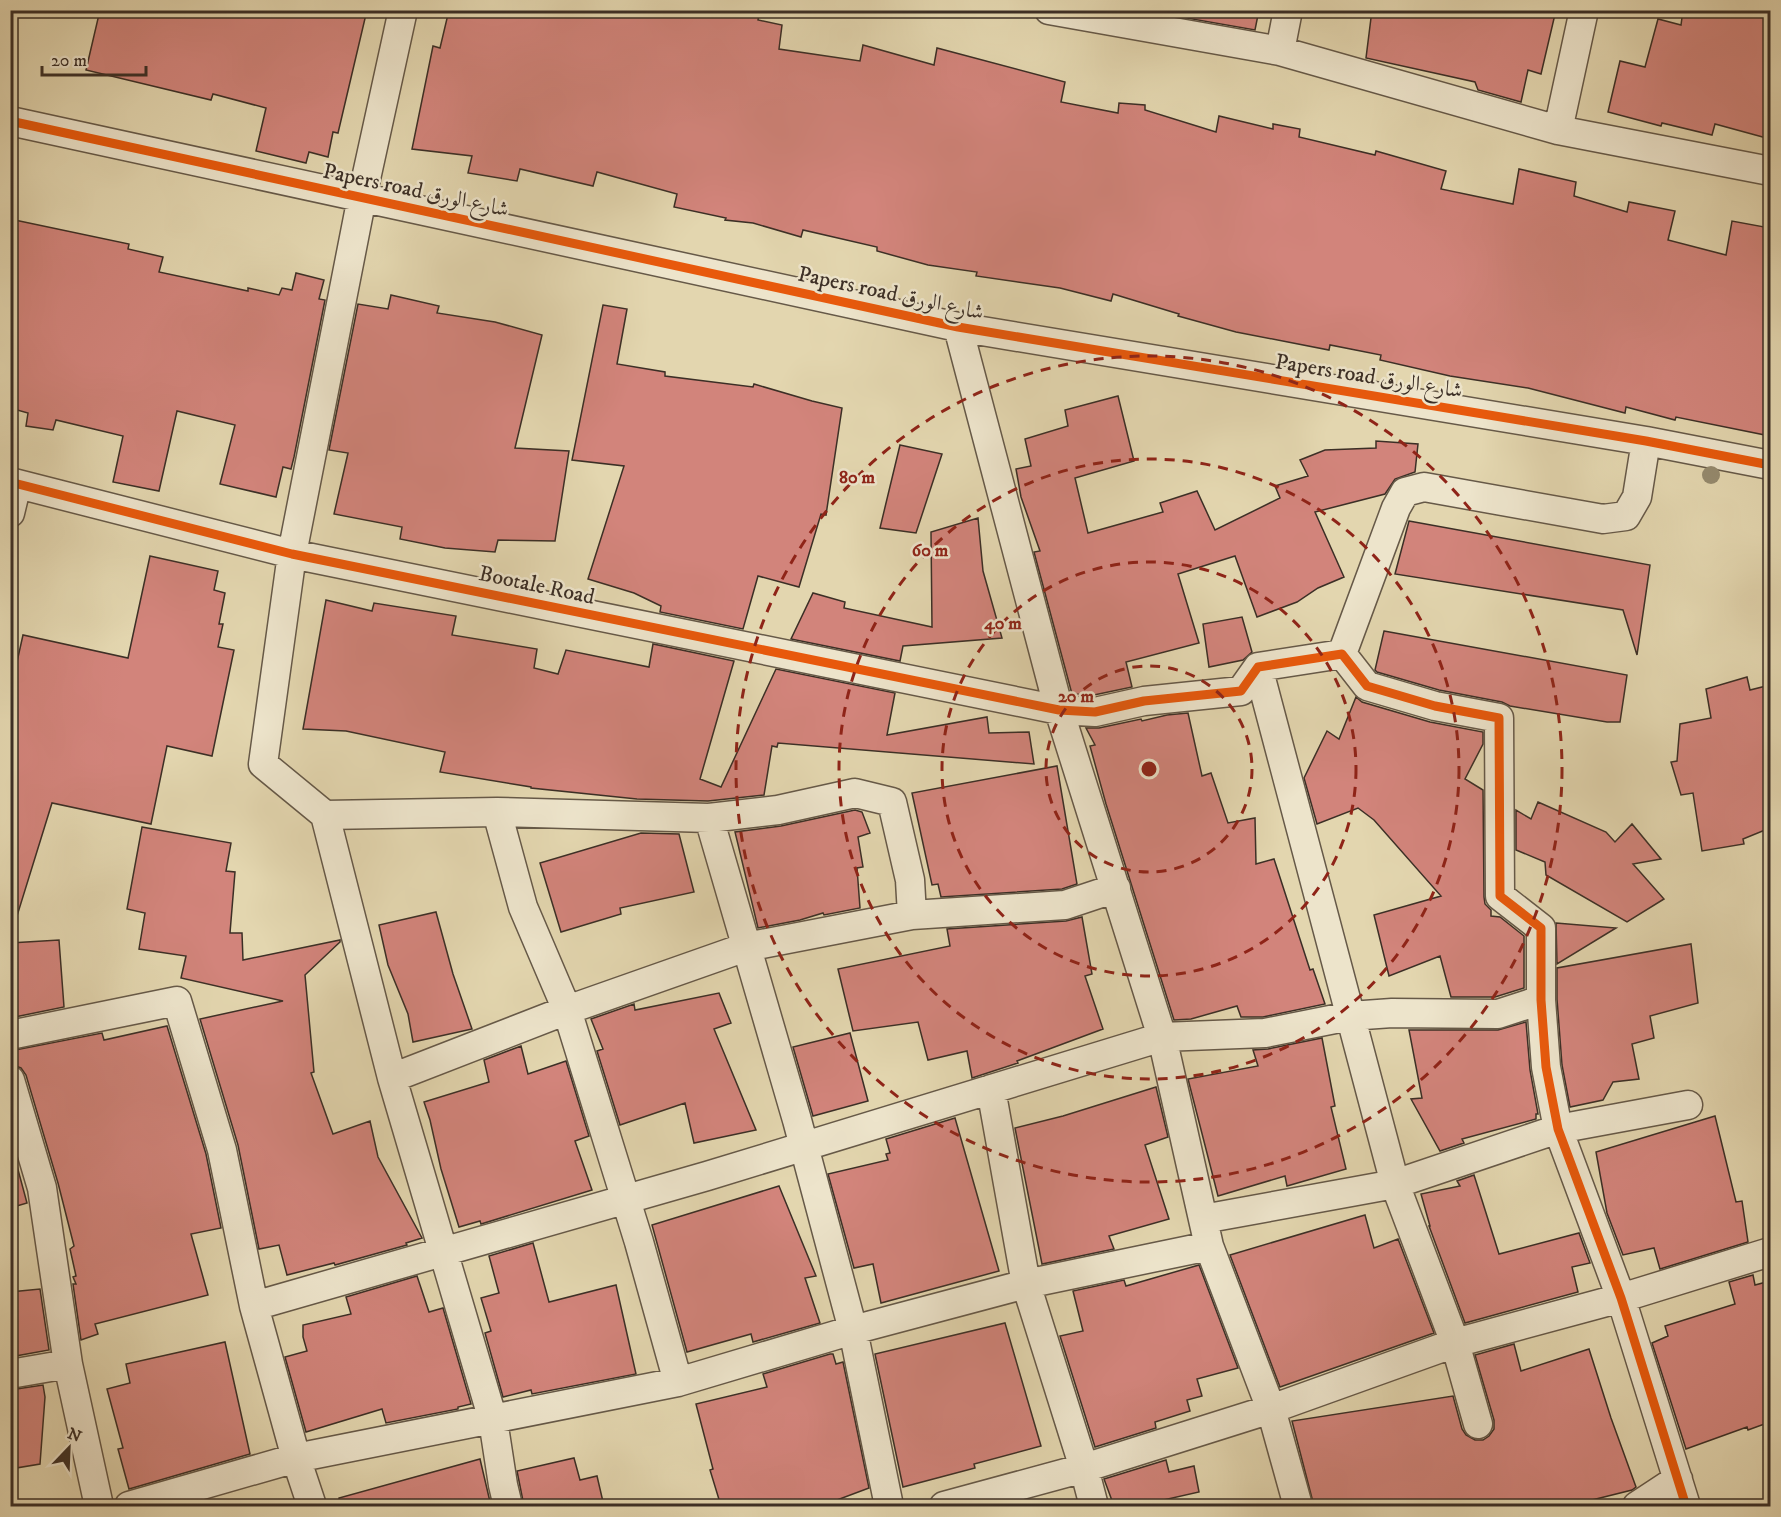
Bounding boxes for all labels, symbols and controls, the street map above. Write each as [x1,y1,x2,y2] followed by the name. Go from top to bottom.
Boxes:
[42,39,146,77] scale bar
[51,50,87,72] text: 20 m
[319,158,511,227] street label: Papers road شارع الورق
[794,261,986,330] street label: Papers road شارع الورق
[1272,348,1464,409] street label: Papers road شارع الورق
[839,467,876,489] text: 80 m
[912,540,949,562] text: 60 m
[476,560,597,611] street label: Bootale Road
[983,613,1022,635] text: 40 m
[1058,686,1094,708] text: 20 m
[1139,759,1159,779] centre of rings
[39,1418,99,1478] north arrow
[65,1423,84,1447] text: N

